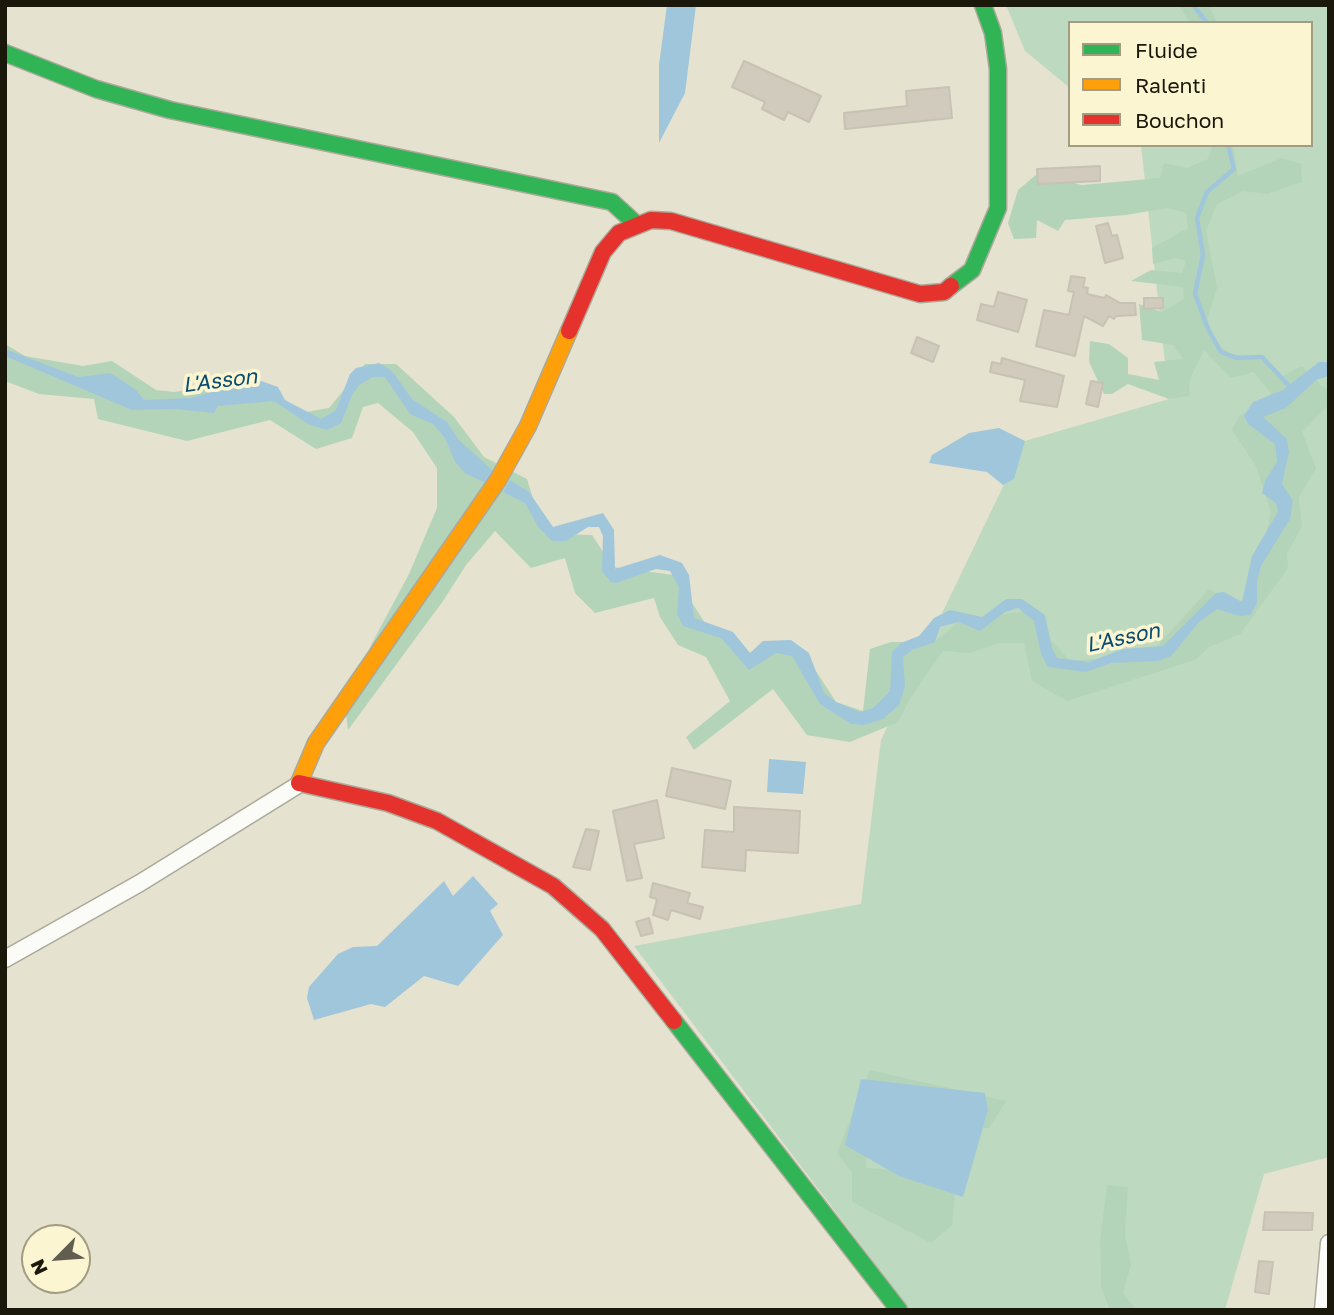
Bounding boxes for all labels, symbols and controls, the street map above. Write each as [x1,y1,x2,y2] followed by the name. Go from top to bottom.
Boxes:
[1068,21,1313,147] legend
[1135,37,1198,63] text: Fluide
[1135,72,1206,98] text: Ralenti
[1135,107,1224,133] text: Bouchon
[181,364,259,398] water label: L'Asson
[1084,618,1162,658] water label: L'Asson
[21,1224,91,1294] north arrow
[25,1256,52,1279] text: N

